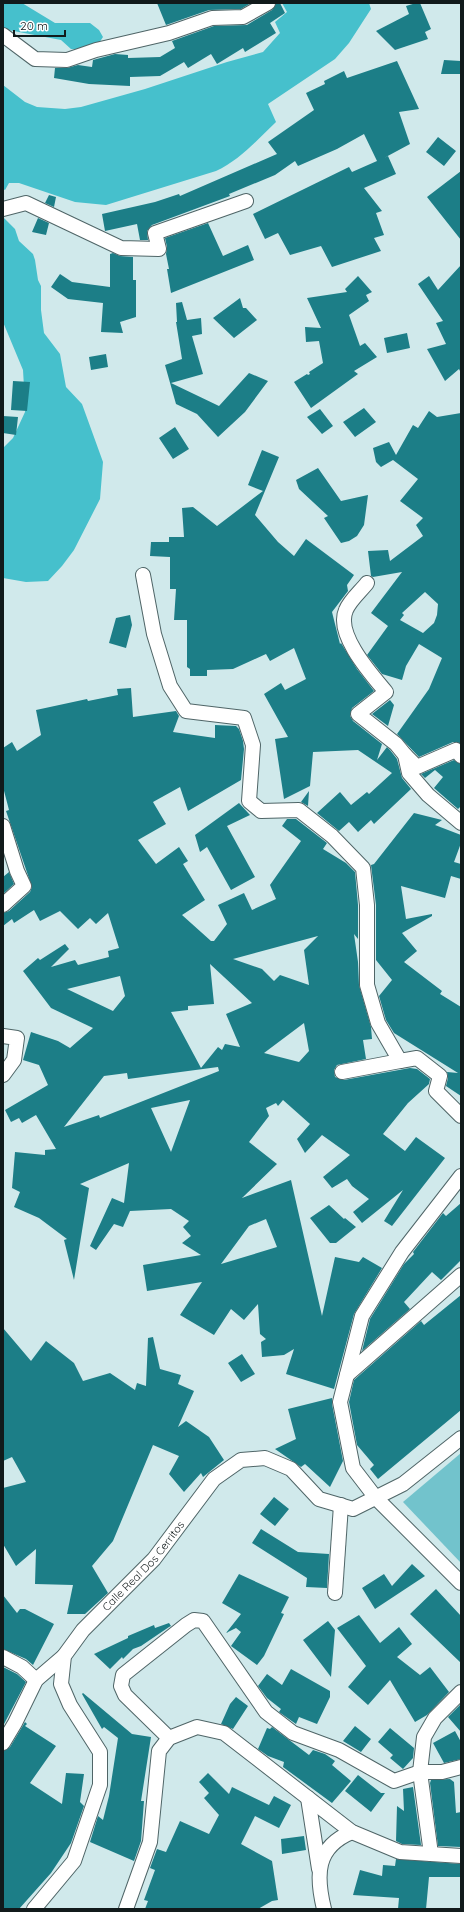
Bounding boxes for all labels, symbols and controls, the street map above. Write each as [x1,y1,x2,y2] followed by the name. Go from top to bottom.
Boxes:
[14,12,65,38] scale bar
[20,18,48,33] text: 20 m
[99,1518,187,1614] street label: Calle Real Dos Cerritos

